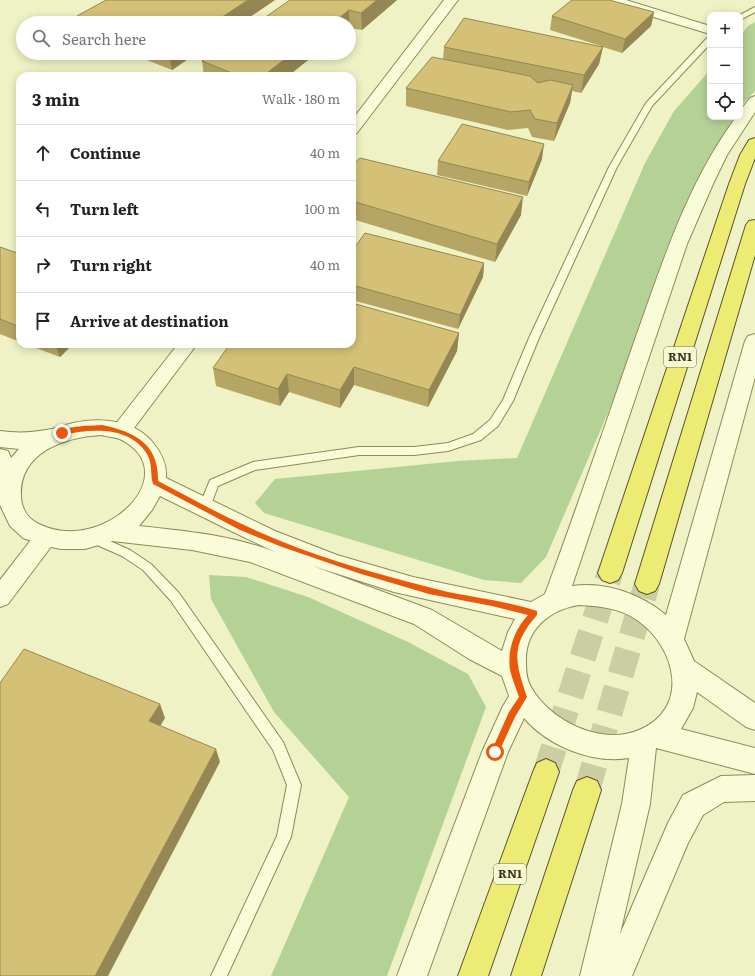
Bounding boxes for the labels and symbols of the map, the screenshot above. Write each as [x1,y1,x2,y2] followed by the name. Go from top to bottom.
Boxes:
[664,347,696,367] road number: RN1
[53,424,71,442] route end
[486,743,504,761] route start
[494,864,526,884] road number: RN1

